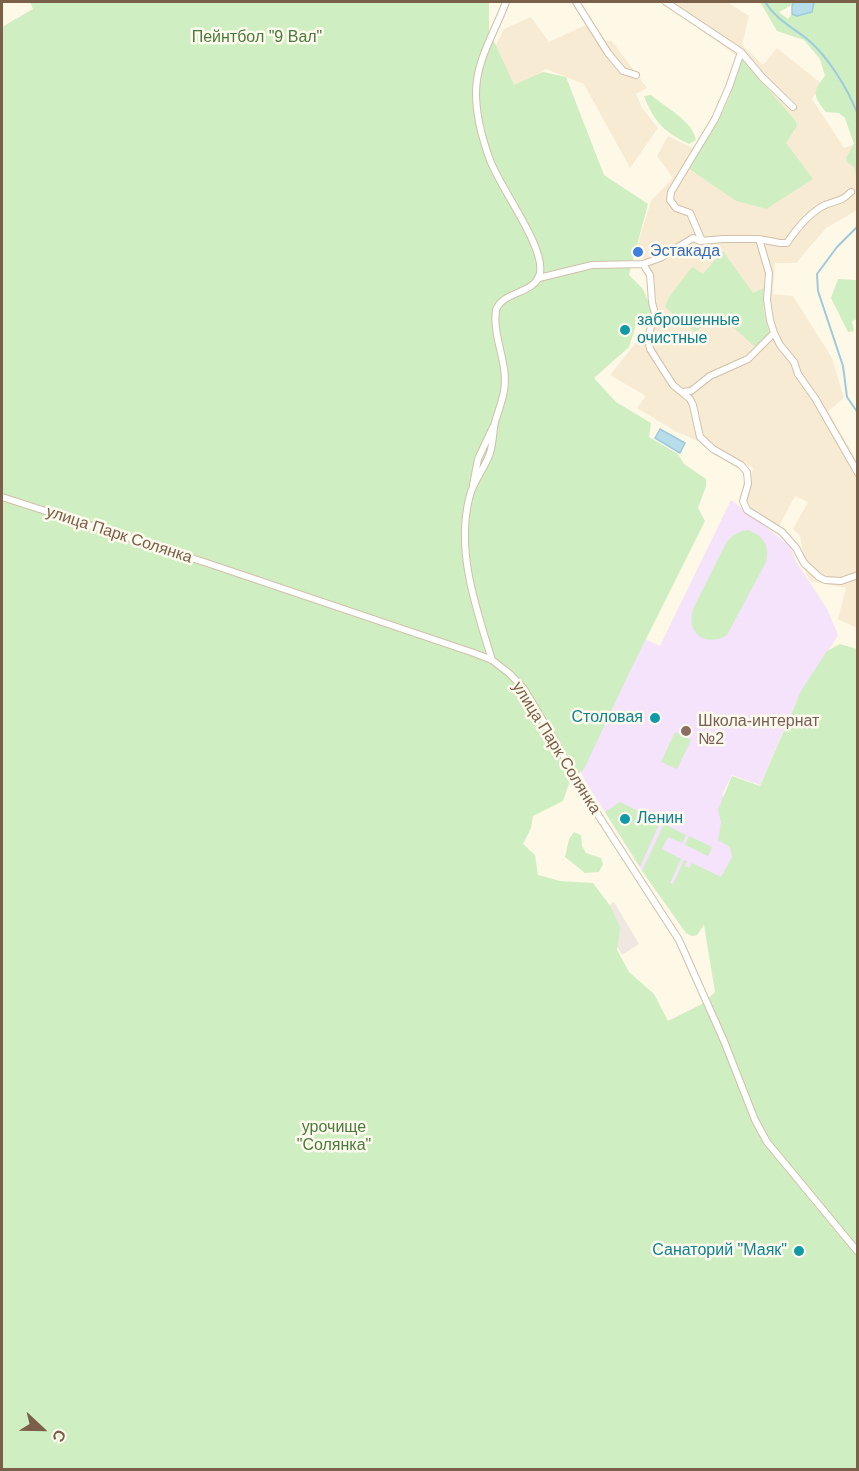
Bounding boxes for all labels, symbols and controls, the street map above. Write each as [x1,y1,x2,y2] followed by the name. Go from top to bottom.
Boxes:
[192,28,322,48] park label: Пейнтбол "9 Вал"
[650,242,720,262] place label: Эстакада
[631,245,645,259] marker: Эстакада
[637,311,740,349] place label: заброшенные очистные
[618,323,632,337] marker: заброшенные очистные
[44,502,194,568] street label: улица Парк Солянка
[507,678,605,818] street label: улица Парк Солянка
[571,708,643,728] place label: Столовая
[648,711,662,725] marker: Столовая
[698,712,819,750] place label: Школа-интернат №2
[679,724,693,738] marker: Школа-интернат №2
[637,809,683,829] place label: Ленин
[618,812,632,826] marker: Ленин
[297,1118,371,1156] park label: урочище "Солянка"
[652,1241,787,1261] place label: Санаторий "Маяк"
[792,1244,806,1258] marker: Санаторий "Маяк"
[12,1399,72,1459] north arrow
[49,1427,69,1444] text: С

